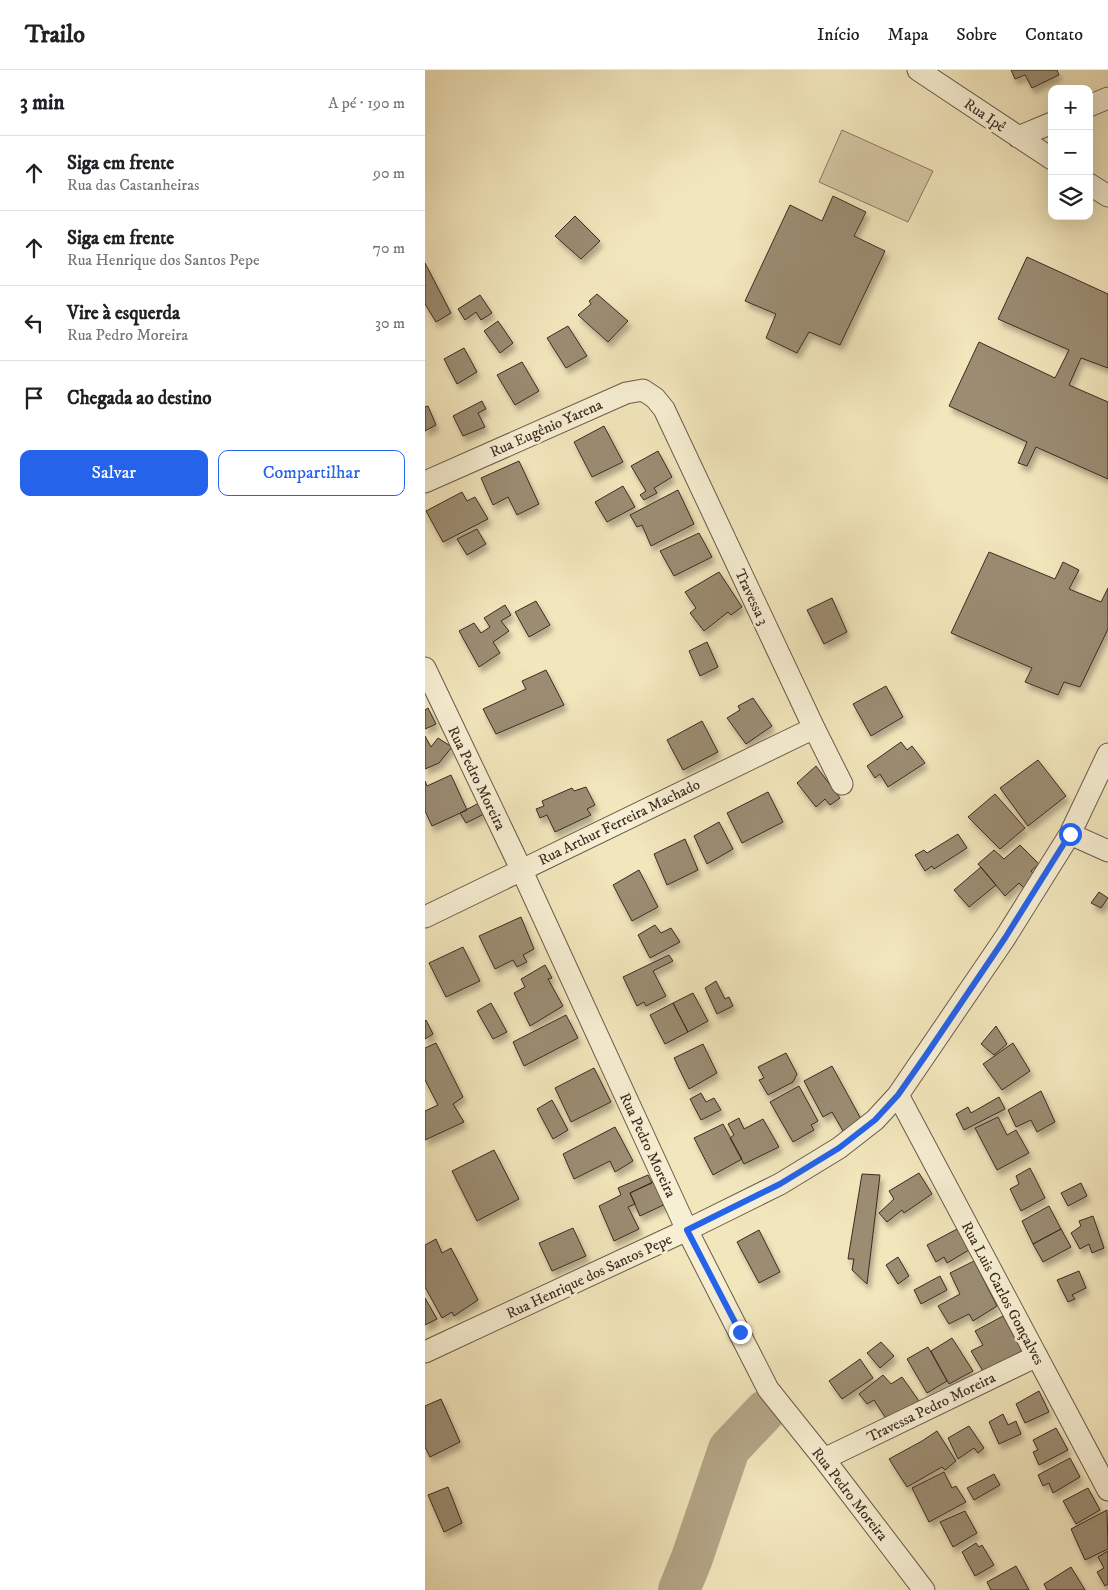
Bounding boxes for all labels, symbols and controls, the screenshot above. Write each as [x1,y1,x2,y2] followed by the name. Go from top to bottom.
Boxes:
[25,20,85,50] text: Trailo
[817,24,860,46] text: Início
[888,24,928,46] text: Mapa
[956,24,997,46] text: Sobre
[1025,24,1083,46] text: Contato
[1048,85,1093,220] map controls
[1048,85,1093,130] button: +
[20,90,65,116] text: 3 min
[328,93,405,113] text: A pé · 190 m
[960,95,1009,136] street label: Rua Ipê
[1048,130,1093,175] button: −
[67,152,174,175] text: Siga em frente
[20,159,48,187] icon: ahead
[373,163,405,183] text: 90 m
[67,175,199,195] text: Rua das Castanheiras
[1048,175,1093,220] button: layers
[67,227,174,250] text: Siga em frente
[20,234,48,262] icon: ahead
[373,238,405,258] text: 70 m
[67,250,260,270] text: Rua Henrique dos Santos Pepe
[67,302,180,325] text: Vire à esquerda
[20,309,48,337] icon: left
[375,313,405,333] text: 30 m
[67,325,188,345] text: Rua Pedro Moreira
[20,384,48,412] icon: arrive
[67,387,212,410] text: Chegada ao destino
[487,395,606,462] street label: Rua Eugênio Yarena
[20,450,208,496] button: Salvar
[218,450,405,496] button: Compartilhar
[730,566,773,628] street label: Travessa 3
[443,723,510,834] street label: Rua Pedro Moreira
[535,775,703,870] street label: Rua Arthur Ferreira Machado
[1059,823,1082,846] route start
[615,1090,680,1201] street label: Rua Pedro Moreira
[957,1218,1048,1368] street label: Rua Luis Carlos Gonçalves
[503,1230,675,1323] street label: Rua Henrique dos Santos Pepe
[729,1321,752,1344] route end
[864,1368,999,1447] street label: Travessa Pedro Moreira
[807,1444,892,1545] street label: Rua Pedro Moreira

